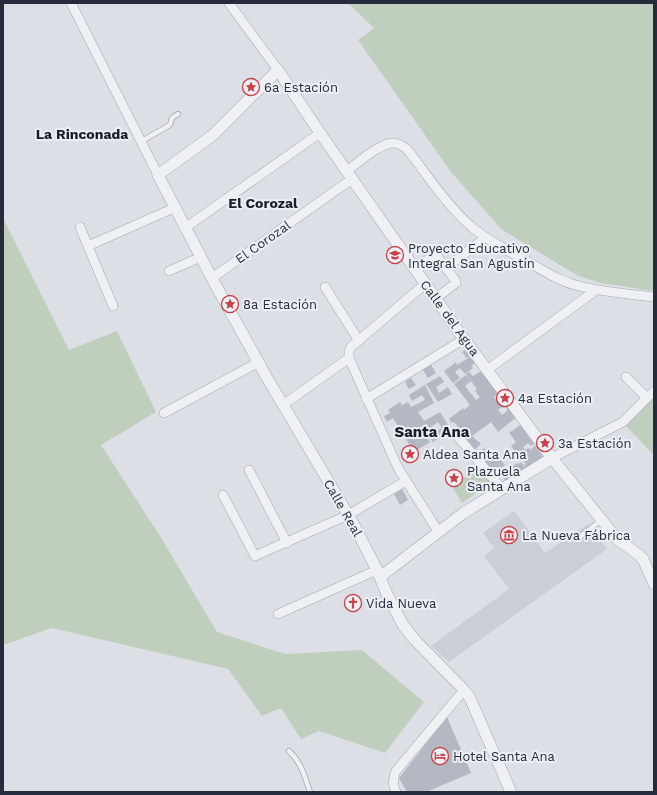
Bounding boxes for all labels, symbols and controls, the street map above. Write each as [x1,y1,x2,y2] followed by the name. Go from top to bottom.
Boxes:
[241,77,261,97] place icon: 6a Estación
[264,80,338,95] place label: 6a Estación
[36,126,129,142] district label: La Rinconada
[228,195,298,211] district label: El Corozal
[232,217,294,267] street label: El Corozal
[408,241,535,271] place label: Proyecto Educativo Integral San Agustín
[385,245,405,265] school or university icon: Proyecto Educativo Integral San Agustín
[417,277,483,359] street label: Calle del Agua
[220,294,240,314] place icon: 8a Estación
[243,297,317,312] place label: 8a Estación
[495,388,515,408] place icon: 4a Estación
[518,391,592,406] place label: 4a Estación
[395,423,470,441] district label: Santa Ana
[535,433,555,453] place icon: 3a Estación
[558,436,632,451] place label: 3a Estación
[400,444,420,464] place icon: Aldea Santa Ana
[423,447,527,462] place label: Aldea Santa Ana
[467,464,532,494] place label: Plazuela Santa Ana
[444,468,464,488] place icon: Plazuela Santa Ana
[321,477,365,539] street label: Calle Real
[499,525,519,545] museum icon: La Nueva Fábrica
[522,528,631,543] place label: La Nueva Fábrica
[343,593,363,613] church icon: Vida Nueva
[366,596,437,611] place label: Vida Nueva
[430,746,450,766] hotel icon: Hotel Santa Ana
[453,749,556,764] place label: Hotel Santa Ana

